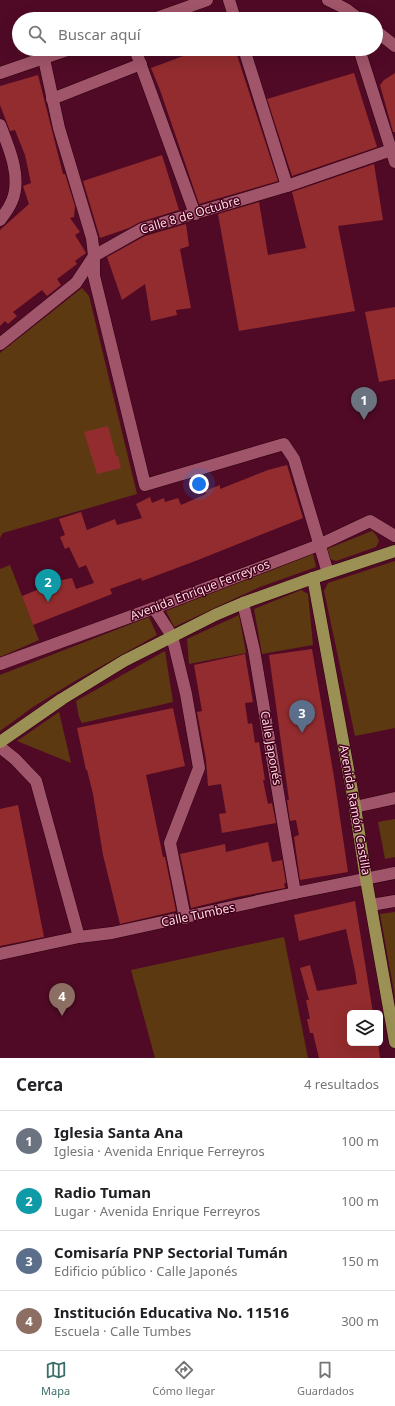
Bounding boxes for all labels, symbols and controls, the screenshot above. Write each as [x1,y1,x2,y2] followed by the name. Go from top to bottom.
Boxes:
[12,12,383,56] search box
[26,23,48,45] icon: search
[58,24,141,44] text: Buscar aquí
[138,191,242,238] street label: Calle 8 de Octubre
[351,387,377,420] pin: 1
[189,474,209,494] your location
[128,555,272,624] street label: Avenida Enrique Ferreyros
[35,569,61,602] pin: 2
[289,700,315,733] pin: 3
[257,710,286,787] street label: Calle Japonés
[336,743,375,876] street label: Avenida Ramón Castilla
[159,898,237,931] street label: Calle Tumbes
[49,983,75,1016] pin: 4
[347,1010,383,1046] map controls
[347,1010,383,1046] button: layers
[16,1073,63,1096] text: Cerca
[304,1075,379,1093] text: 4 resultados
[54,1122,183,1142] text: Iglesia Santa Ana
[25,1132,33,1150] text: 1
[341,1132,379,1150] text: 100 m
[54,1142,265,1160] text: Iglesia · Avenida Enrique Ferreyros
[54,1182,151,1202] text: Radio Tuman
[25,1192,33,1210] text: 2
[341,1192,379,1210] text: 100 m
[54,1202,260,1220] text: Lugar · Avenida Enrique Ferreyros
[54,1242,288,1262] text: Comisaría PNP Sectorial Tumán
[25,1252,33,1270] text: 3
[341,1252,379,1270] text: 150 m
[54,1262,238,1280] text: Edificio público · Calle Japonés
[54,1302,289,1322] text: Institución Educativa No. 11516
[25,1312,33,1330] text: 4
[341,1312,379,1330] text: 300 m
[54,1322,191,1340] text: Escuela · Calle Tumbes
[41,1359,70,1398] tab: Mapa
[152,1359,215,1398] tab: Cómo llegar
[297,1359,354,1398] tab: Guardados

